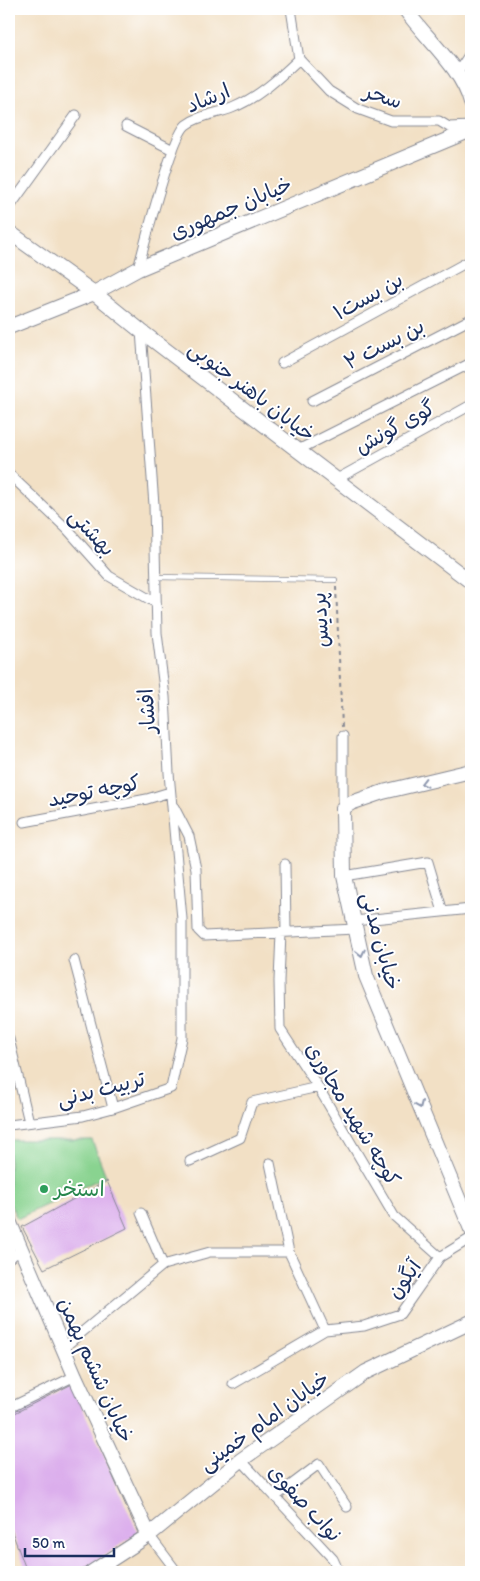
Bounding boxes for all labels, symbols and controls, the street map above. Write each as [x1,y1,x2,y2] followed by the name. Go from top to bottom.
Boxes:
[182,77,233,118] street label: ارشاد
[359,77,405,113] street label: سحر
[166,171,296,246] street label: خیابان جمهوری
[329,266,407,326] street label: بن بست۱
[339,313,429,375] street label: بن بست ۲
[183,335,321,448] street label: خیابان باهنر جنوبی
[350,394,440,460] street label: گوی گونش
[63,502,121,562] street label: بهشتی
[306,592,334,648] street label: پردیس
[132,688,161,736] street label: افشار
[45,769,143,813] street label: کوچه توحید
[419,777,428,788] one-way arrow
[354,889,407,993] street label: خیابان مدنی
[355,949,366,958] one-way arrow
[300,1037,406,1191] street label: کوچه شهید مجاوری
[54,1065,149,1113] street label: تربیت بدنی
[412,1100,423,1109] one-way arrow
[52,1176,105,1201] place label: استخر
[38,1183,50,1195] marker: استخر
[381,1254,427,1304] street label: آیگون
[50,1293,140,1448] street label: خیابان ششم بهمن
[194,1365,336,1479] street label: خیابان امام خمینی
[263,1459,347,1547] street label: نواب صفوی
[25,1526,114,1558] scale bar
[32,1534,65,1552] text: 50 m

